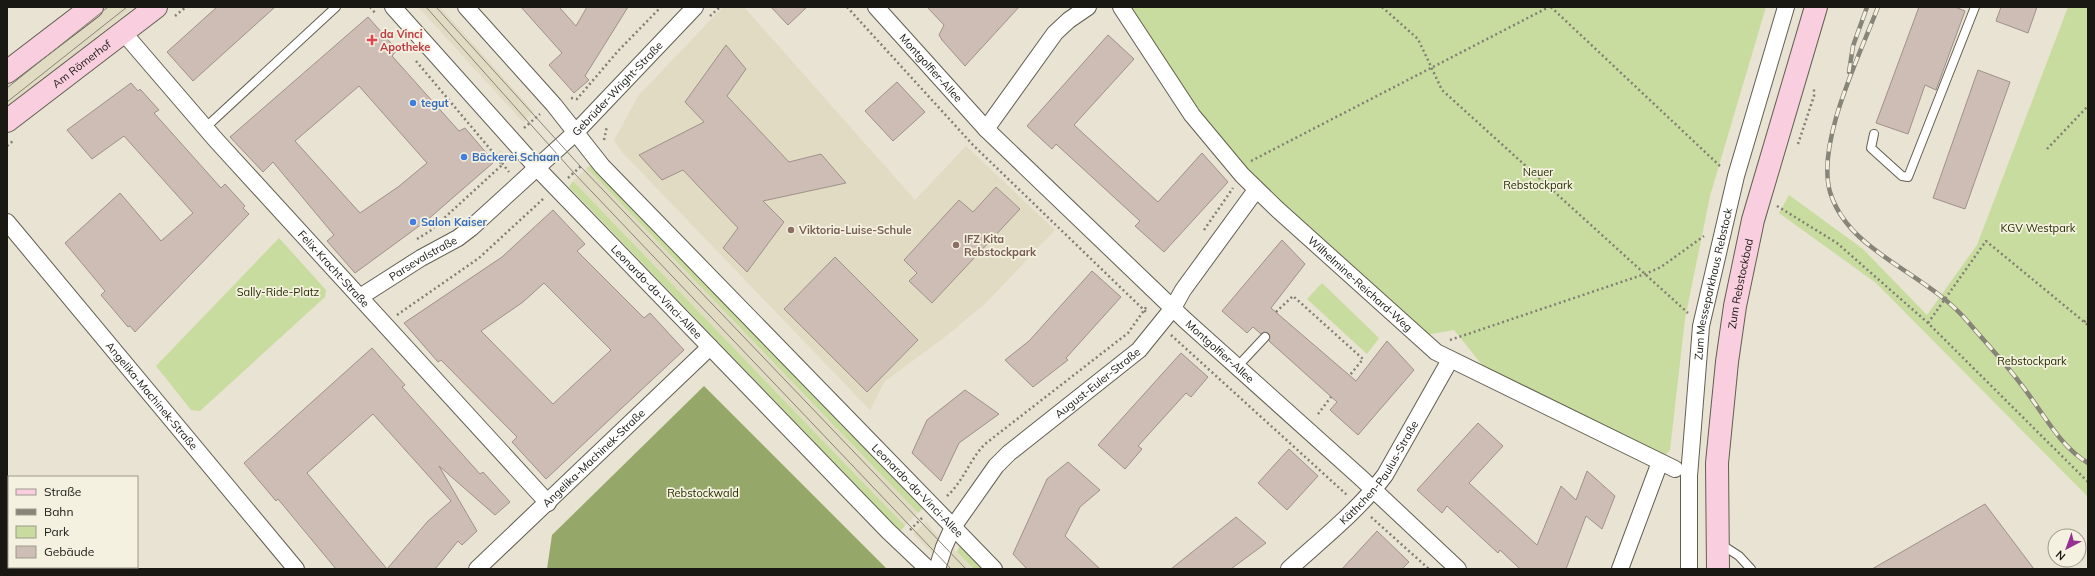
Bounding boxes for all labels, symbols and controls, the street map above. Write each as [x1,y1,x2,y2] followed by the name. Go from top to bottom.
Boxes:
[380,27,430,54] place label: da Vinci Apotheke
[896,31,965,105] street label: Montgolfier-Allee
[367,35,377,45] marker: da Vinci Apotheke
[49,37,114,91] street label: Am Römerhof
[569,38,666,139] street label: Gebrüder-Wright-Straße
[421,96,449,110] place label: tegut
[408,98,418,108] marker: tegut
[472,150,560,164] place label: Bäckerei Schaan
[459,152,469,162] marker: Bäckerei Schaan
[1503,165,1573,192] park label: Neuer Rebstockpark
[1691,206,1735,360] street label: Zum Messeparkhaus Rebstock
[421,215,488,229] place label: Salon Kaiser
[408,217,418,227] marker: Salon Kaiser
[2001,221,2076,235] park label: KGV Westpark
[798,223,912,237] place label: Viktoria-Luise-Schule
[786,225,796,235] marker: Viktoria-Luise-Schule
[295,227,372,310] street label: Felix-Kracht-Straße
[964,232,1037,259] place label: IFZ Kita Rebstockpark
[386,233,459,284] street label: Parsevalstraße
[1305,233,1415,334] street label: Wilhelmine-Reichard-Weg
[1725,237,1756,330] street label: Zum Rebstockbad
[951,240,961,250] marker: IFZ Kita Rebstockpark
[608,242,705,342] street label: Leonardo-da-Vinci-Allee
[237,285,320,299] park label: Sally-Ride-Platz
[1183,317,1257,386] street label: Montgolfier-Allee
[103,339,201,453] street label: Angelika-Machinek-Straße
[1052,345,1143,421] street label: August-Euler-Straße
[1997,354,2067,368] park label: Rebstockpark
[539,406,648,510] street label: Angelika-Machinek-Straße
[1336,418,1421,528] street label: Käthchen-Paulus-Straße
[869,441,966,540] street label: Leonardo-da-Vinci-Allee
[8,476,138,568] legend
[44,484,81,499] text: Straße
[667,486,739,500] park label: Rebstockwald
[44,504,73,519] text: Bahn
[44,524,70,539] text: Park
[2047,528,2087,568] north arrow
[44,544,94,559] text: Gebäude
[2053,548,2068,564] text: N

